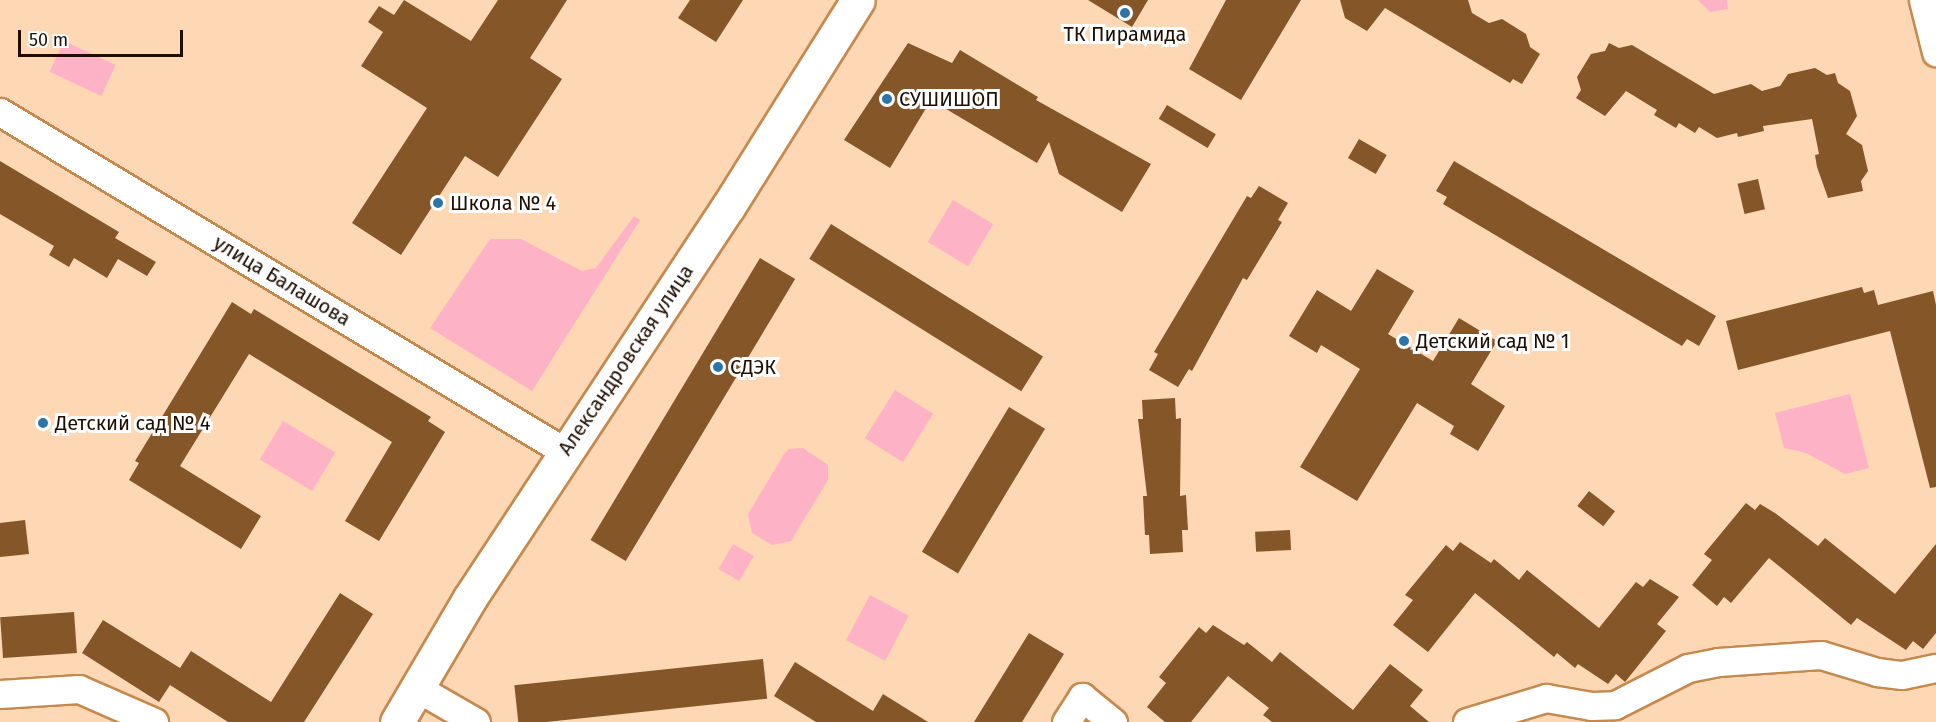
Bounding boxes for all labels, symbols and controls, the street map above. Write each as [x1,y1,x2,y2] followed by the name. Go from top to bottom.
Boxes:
[1118,6,1132,20] marker: ТК Пирамида
[21,18,186,56] scale bar
[1064,22,1186,46] place label: ТК Пирамида
[29,29,68,51] text: 50 m
[899,87,999,111] place label: СУШИШОП
[880,92,894,106] marker: СУШИШОП
[450,191,556,215] place label: Школа № 4
[431,196,445,210] marker: Школа № 4
[209,231,355,331] street label: улица Балашова
[553,260,699,460] street label: Александровская улица
[1416,329,1569,353] place label: Детский сад № 1
[1397,334,1411,348] marker: Детский сад № 1
[730,355,776,379] place label: СДЭК
[711,360,725,374] marker: СДЭК
[55,411,210,435] place label: Детский сад № 4
[36,416,50,430] marker: Детский сад № 4

